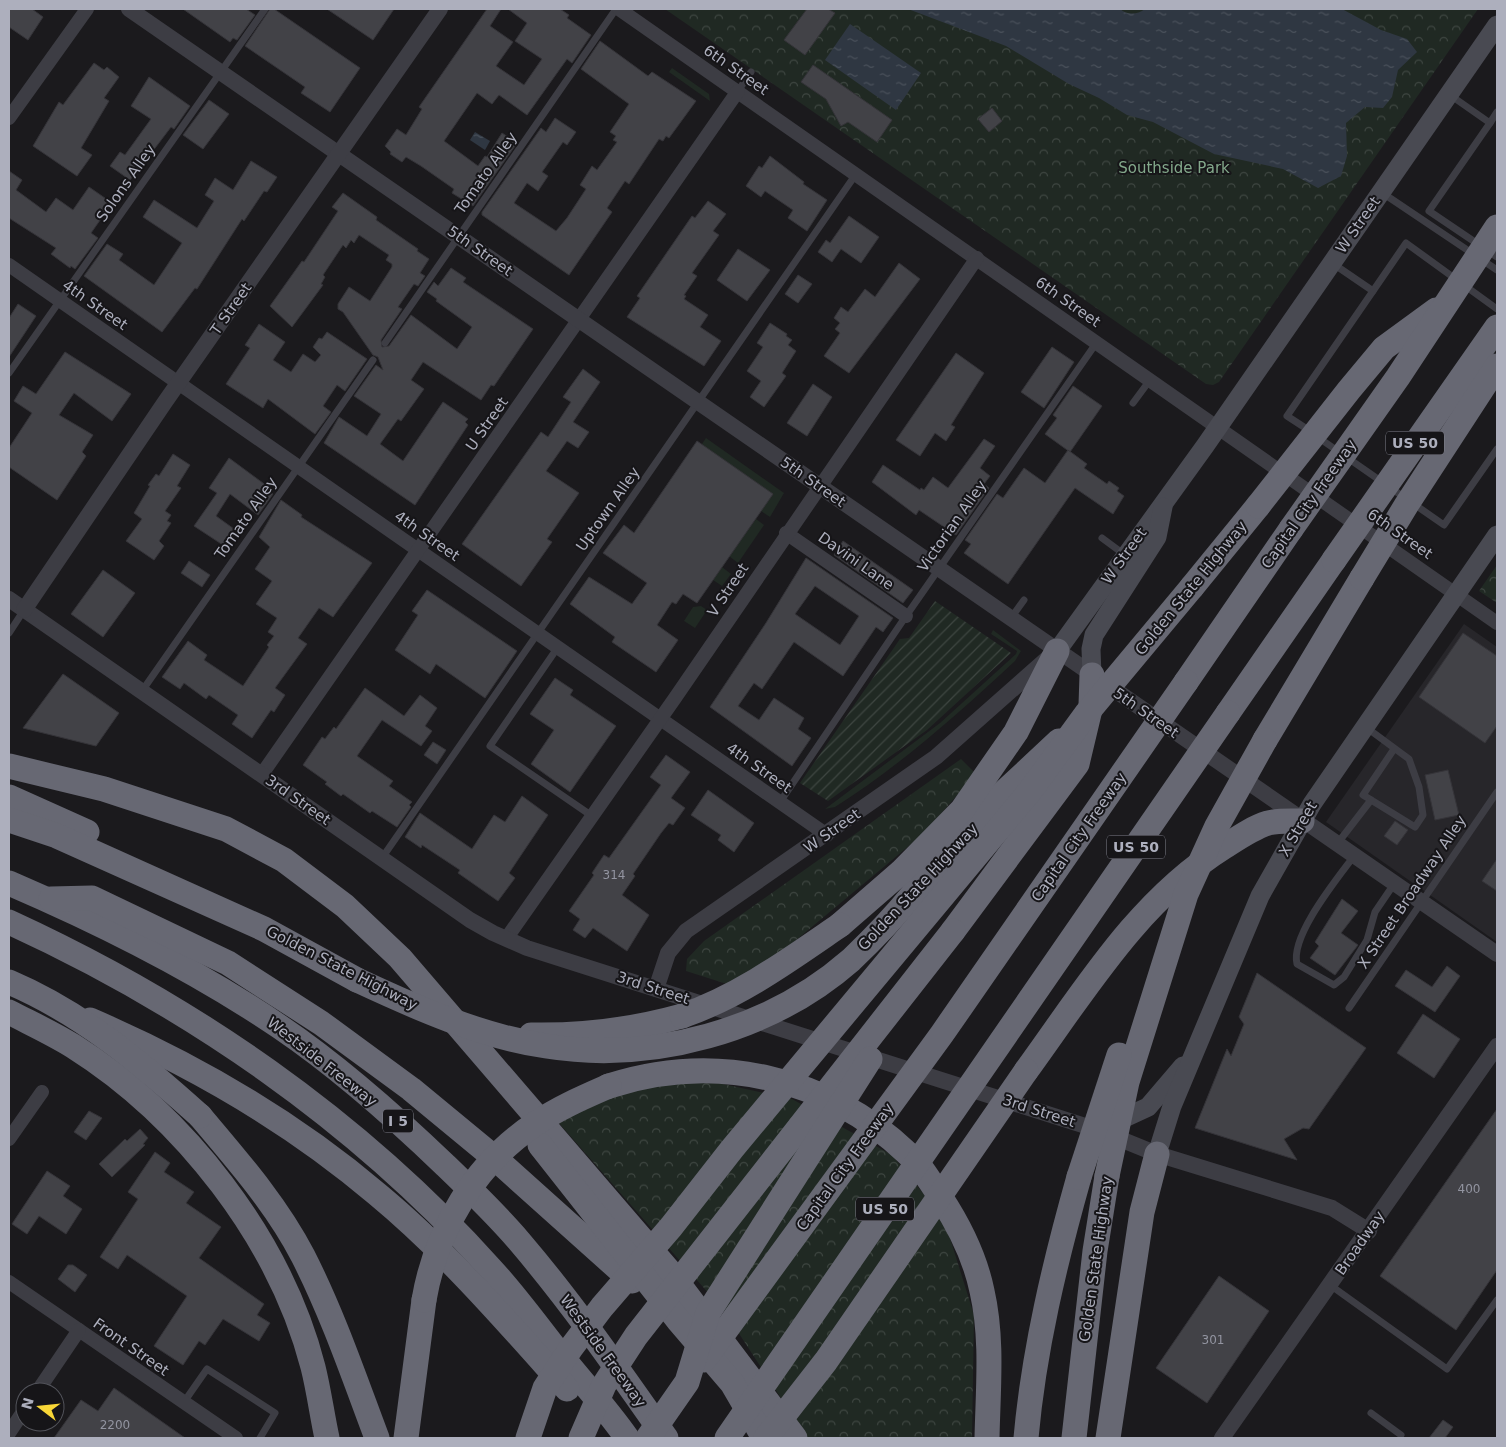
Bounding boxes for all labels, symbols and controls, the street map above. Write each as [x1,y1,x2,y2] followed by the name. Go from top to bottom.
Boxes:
[700,41,772,99] street label: 6th Street
[450,128,521,218] street label: Tomato Alley
[93,141,159,225] street label: Solons Alley
[1118,159,1230,177] park label: Southside Park
[1332,193,1384,257] street label: W Street
[444,222,516,280] street label: 5th Street
[1032,273,1104,331] street label: 6th Street
[59,276,131,334] street label: 4th Street
[206,279,256,339] street label: T Street
[462,394,512,454] street label: U Street
[1386,432,1444,454] road number: US 50
[1258,436,1361,572] street label: Capital City Freeway
[777,453,849,511] street label: 5th Street
[572,463,644,555] street label: Uptown Alley
[210,473,281,563] street label: Tomato Alley
[914,477,990,575] street label: Victorian Alley
[1364,505,1436,563] street label: 6th Street
[391,507,463,565] street label: 4th Street
[1131,517,1251,659] street label: Golden State Highway
[1098,524,1151,588] street label: W Street
[815,528,897,594] street label: Davini Lane
[704,560,752,620] street label: V Street
[1110,684,1182,742] street label: 5th Street
[723,739,795,797] street label: 4th Street
[1028,769,1131,905] street label: Capital City Freeway
[262,771,334,829] street label: 3rd Street
[1275,798,1321,860] street label: X Street
[800,805,864,857] street label: W Street
[1354,812,1470,972] street label: X Street Broadway Alley
[854,820,982,954] street label: Golden State Highway
[1107,836,1165,859] road number: US 50
[603,868,625,882] house number: 314
[263,922,421,1014] street label: Golden State Highway
[614,968,692,1008] street label: 3rd Street
[263,1013,381,1111] street label: Westside Freeway
[1000,1091,1078,1131] street label: 3rd Street
[793,1099,898,1234] street label: Capital City Freeway
[383,1110,413,1132] road number: I 5
[1075,1175,1117,1343] street label: Golden State Highway
[1458,1182,1480,1196] house number: 400
[856,1198,914,1220] road number: US 50
[1331,1207,1389,1279] street label: Broadway
[556,1291,650,1411] street label: Westside Freeway
[90,1314,172,1380] street label: Front Street
[1202,1333,1224,1347] house number: 301
[15,1382,65,1432] north arrow
[18,1396,37,1411] text: N
[100,1418,130,1432] house number: 2200

